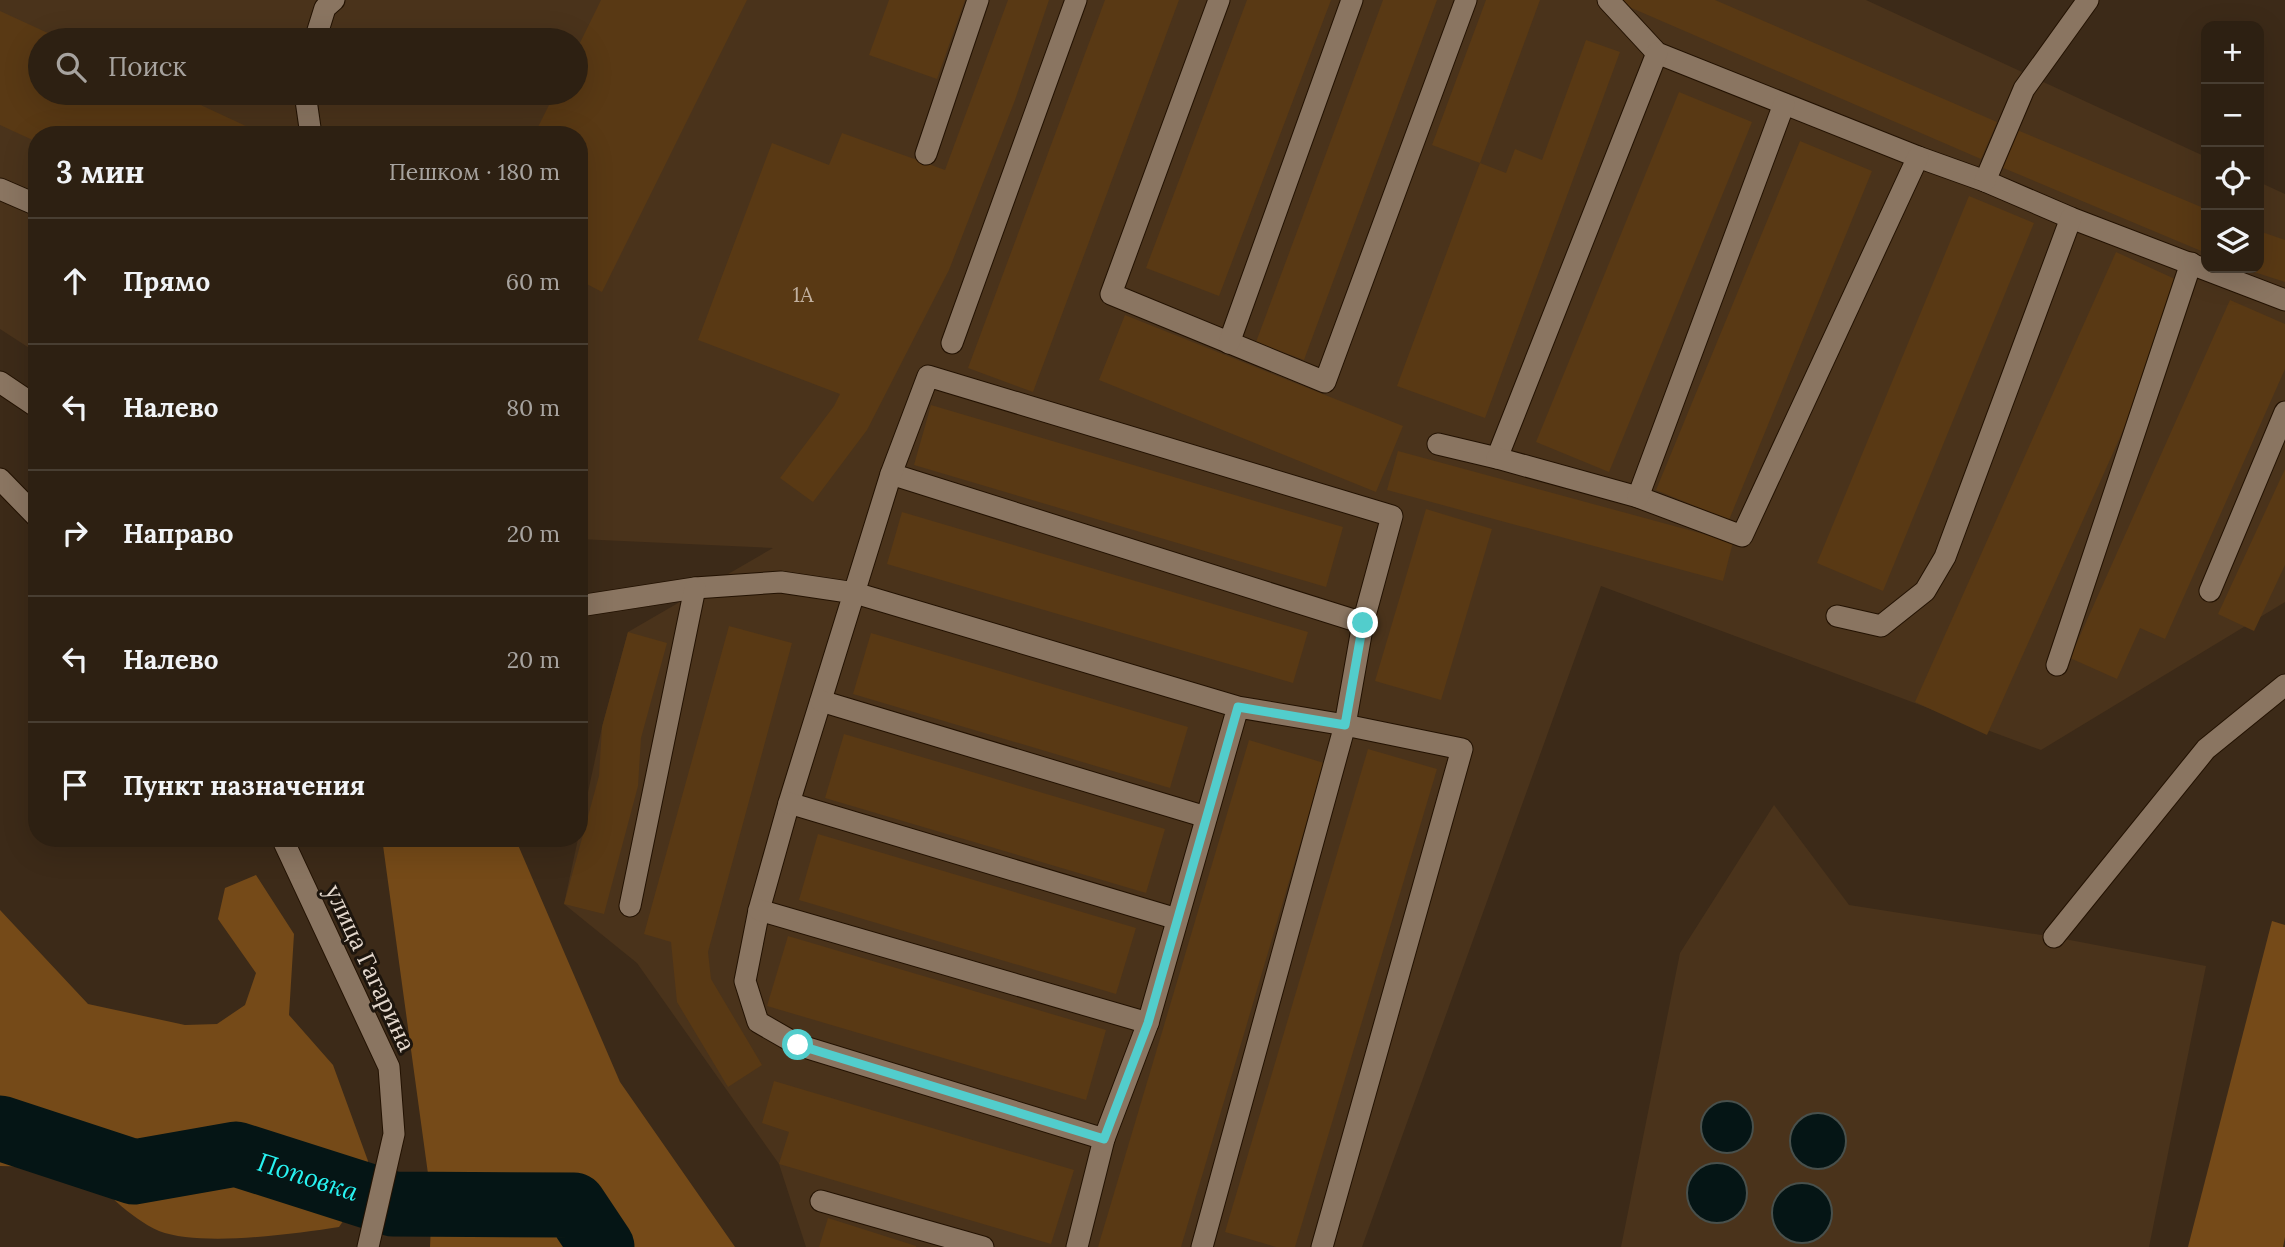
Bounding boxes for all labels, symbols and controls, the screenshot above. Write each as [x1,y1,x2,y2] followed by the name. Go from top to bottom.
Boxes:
[2201,21,2264,273] map controls
[2201,21,2264,84] button: +
[28,28,588,105] search box
[52,48,90,86] icon: search
[108,50,187,83] text: Поиск
[2201,84,2264,147] button: −
[2201,147,2264,210] button: locate
[56,153,144,191] text: 3 мин
[389,157,560,186] text: Пешком · 180 m
[2201,210,2264,273] button: layers
[56,262,94,300] icon: ahead
[123,265,210,298] text: Прямо
[506,267,560,296] text: 60 m
[792,281,814,308] house number: 1А
[56,388,94,426] icon: left
[123,391,219,424] text: Налево
[506,393,560,422] text: 80 m
[56,514,94,552] icon: right
[123,517,234,550] text: Направо
[507,519,560,548] text: 20 m
[1347,607,1378,638] route end
[56,640,94,678] icon: left
[123,643,219,676] text: Налево
[507,645,560,674] text: 20 m
[56,766,94,804] icon: arrive
[123,769,365,802] text: Пункт назначения
[318,879,423,1056] street label: улица Гагарина
[782,1029,813,1060] route start
[253,1145,363,1208] water label: Поповка

